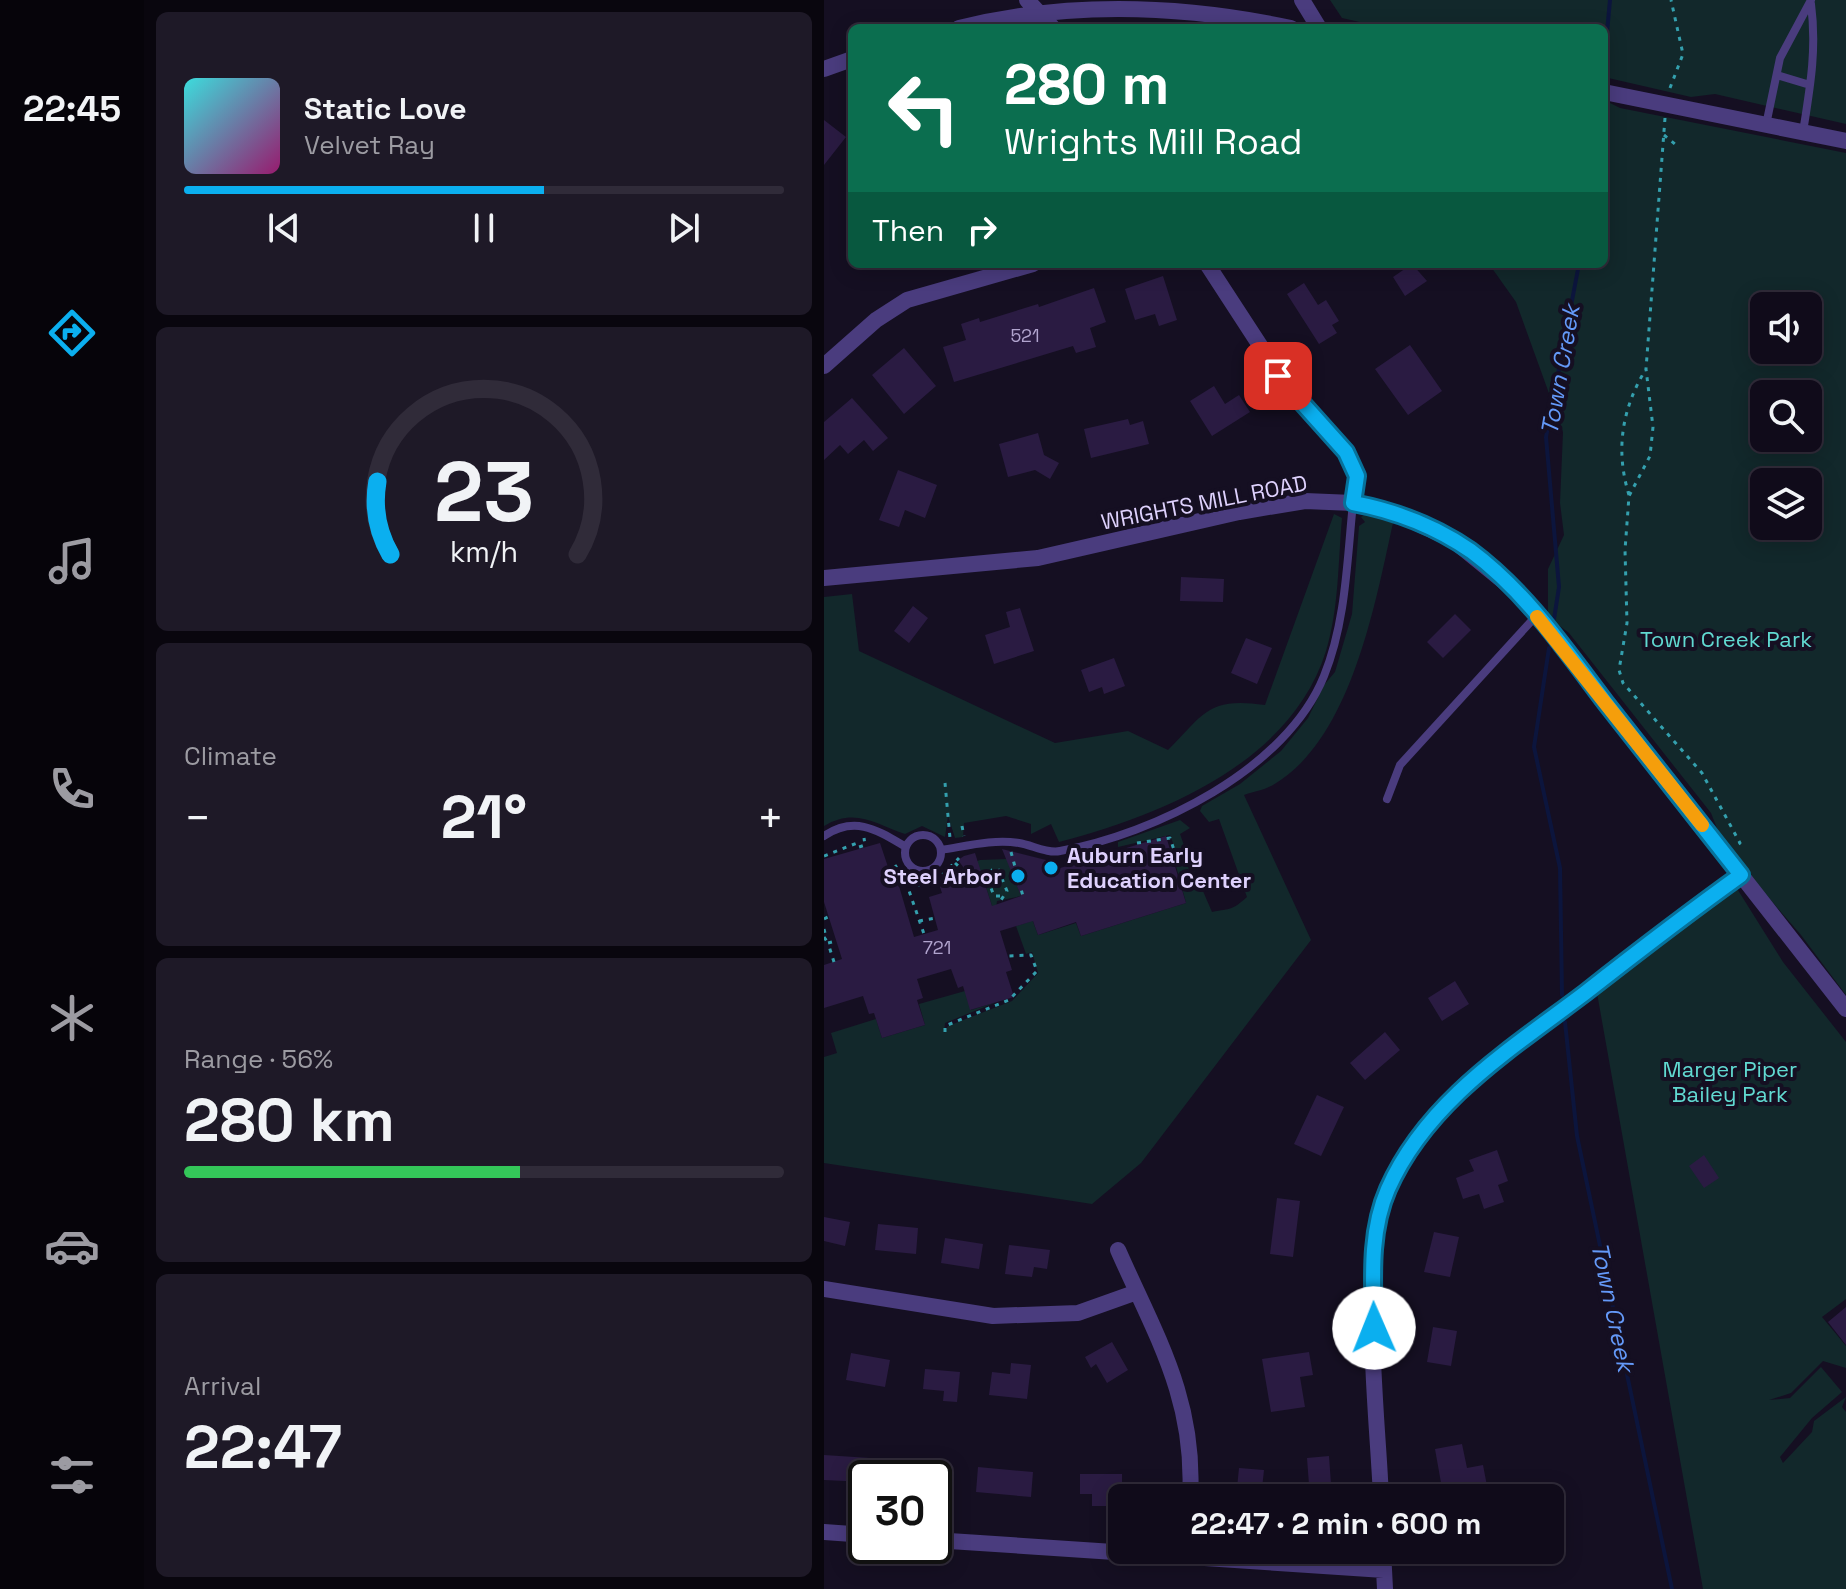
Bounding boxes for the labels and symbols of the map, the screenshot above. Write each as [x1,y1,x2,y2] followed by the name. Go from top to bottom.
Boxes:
[1533,299,1587,438] water label: Town Creek
[1010,324,1040,347] house number: 521
[1244,342,1312,410] pin
[1099,468,1309,536] street label: WRIGHTS MILL ROAD
[1640,625,1812,653] park label: Town Creek Park
[1067,841,1252,894] place label: Auburn Early Education Center
[1042,859,1060,877] marker: Auburn Early Education Center
[884,862,1002,890] place label: Steel Arbor
[1009,867,1027,885] marker: Steel Arbor
[923,936,951,959] house number: 721
[1663,1055,1797,1108] park label: Marger Piper Bailey Park
[1584,1239,1642,1378] water label: Town Creek
[1332,1286,1416,1370] position arrow
[848,1460,952,1564] speed limit sign: 30

